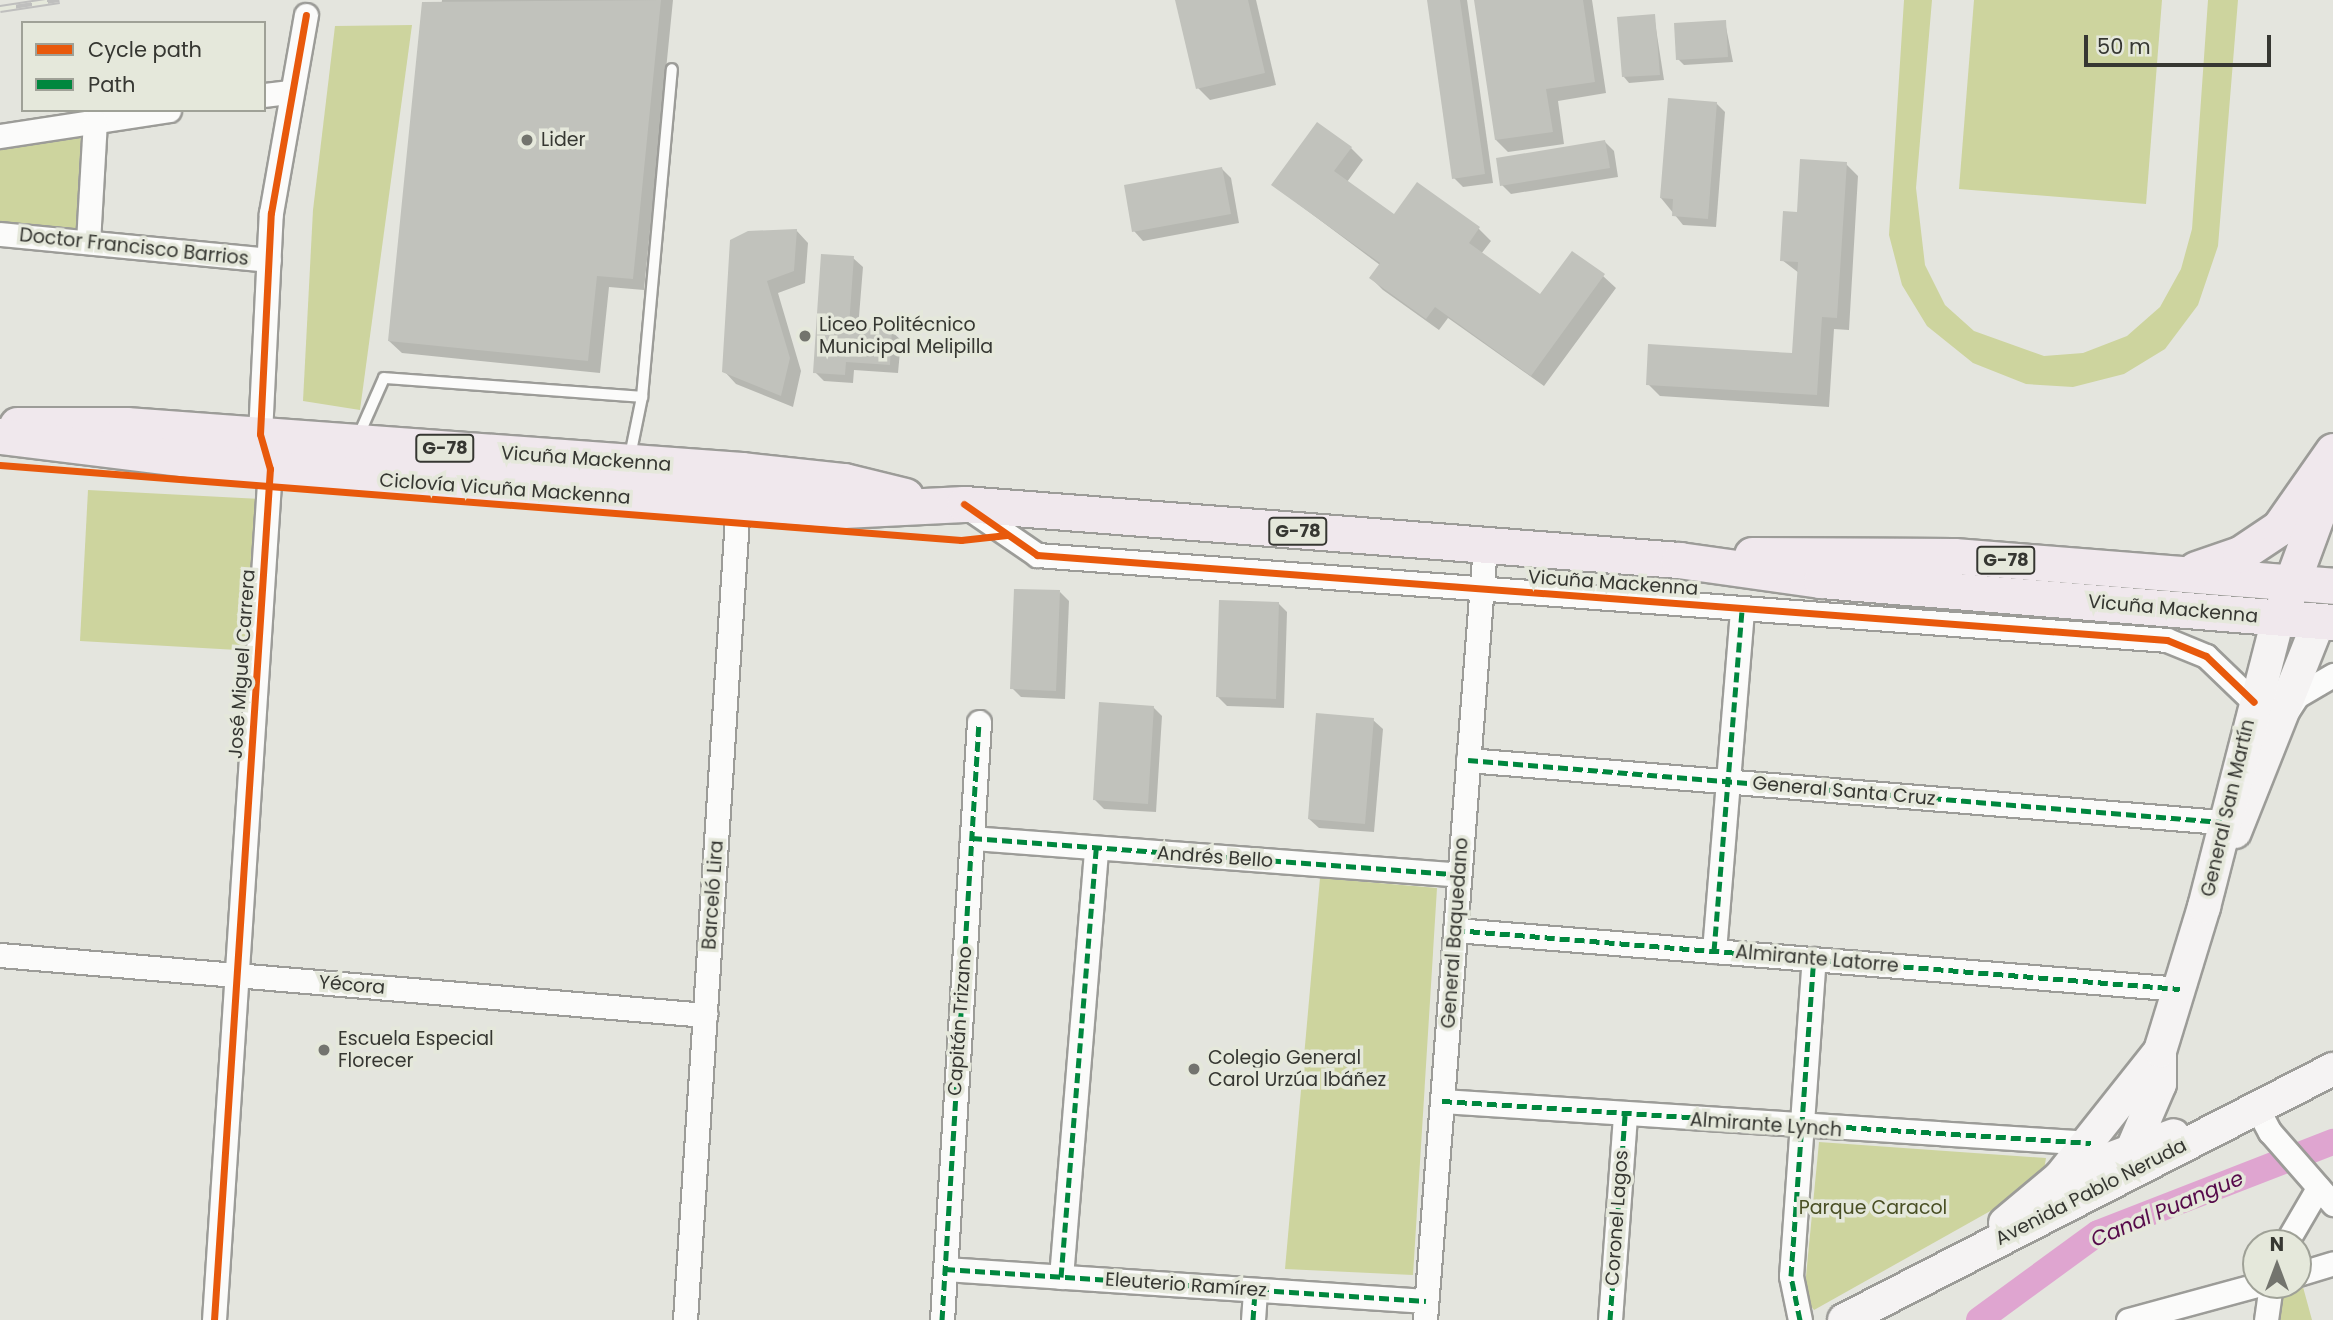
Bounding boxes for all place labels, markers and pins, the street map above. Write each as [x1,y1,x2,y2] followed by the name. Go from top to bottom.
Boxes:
[541,129,586,151] place label: Lider
[519,132,535,148] marker: Lider
[819,314,993,358] place label: Liceo Politécnico Municipal Melipilla
[797,328,813,344] marker: Liceo Politécnico Municipal Melipilla
[338,1028,494,1072] place label: Escuela Especial Florecer
[316,1042,332,1058] marker: Escuela Especial Florecer
[1208,1047,1386,1091] place label: Colegio General Carol Urzúa Ibáñez
[1186,1061,1202,1077] marker: Colegio General Carol Urzúa Ibáñez

